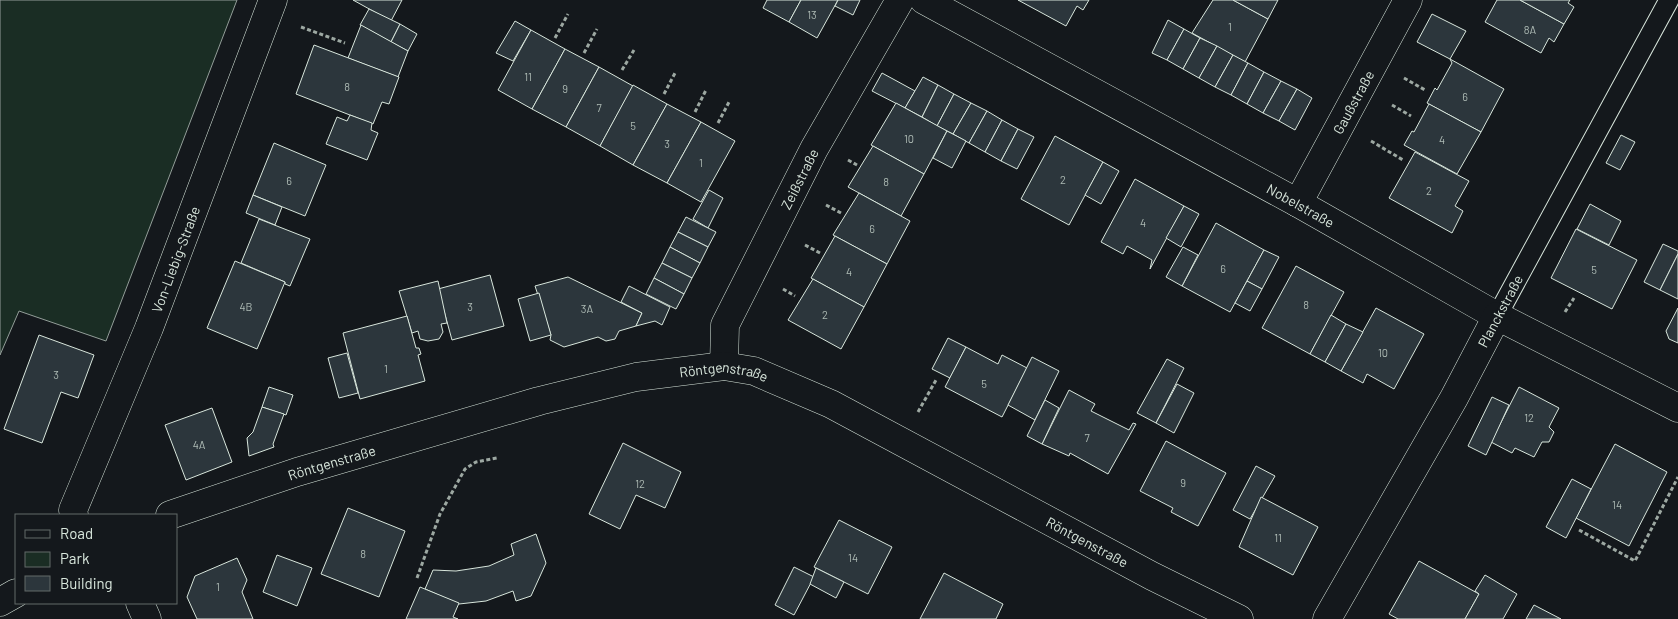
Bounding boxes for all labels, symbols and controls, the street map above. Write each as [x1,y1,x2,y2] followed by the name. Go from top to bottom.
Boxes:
[807,8,817,21] house number: 13
[1228,20,1232,33] house number: 1
[1524,23,1537,36] house number: 8A
[1329,67,1377,137] street label: Gaußstraße
[524,70,532,83] house number: 11
[344,80,350,93] house number: 8
[562,82,568,95] house number: 9
[1462,90,1468,103] house number: 6
[596,101,602,114] house number: 7
[630,119,636,132] house number: 5
[904,132,914,145] house number: 10
[1439,133,1445,146] house number: 4
[664,137,670,150] house number: 3
[777,146,821,212] street label: Zeißstraße
[699,156,703,169] house number: 1
[1060,173,1066,186] house number: 2
[286,174,292,187] house number: 6
[883,175,889,188] house number: 8
[1264,179,1338,231] street label: Nobelstraße
[1426,184,1432,197] house number: 2
[147,204,203,315] street label: Von-Liebig-Straße
[1140,216,1146,229] house number: 4
[869,222,875,235] house number: 6
[1220,262,1226,275] house number: 6
[1591,263,1597,276] house number: 5
[846,265,852,278] house number: 4
[1474,272,1526,350] street label: Planckstraße
[1303,298,1309,311] house number: 8
[240,300,253,313] house number: 4B
[467,300,473,313] house number: 3
[581,302,593,315] house number: 3A
[822,308,828,321] house number: 2
[1378,346,1388,359] house number: 10
[678,357,771,385] street label: Röntgenstraße
[384,362,388,375] house number: 1
[53,368,59,381] house number: 3
[981,377,987,390] house number: 5
[1524,411,1534,424] house number: 12
[1084,431,1090,444] house number: 7
[193,438,206,451] house number: 4A
[285,441,377,483] street label: Röntgenstraße
[1180,476,1186,489] house number: 9
[635,477,645,490] house number: 12
[1612,498,1622,511] house number: 14
[1044,513,1131,570] street label: Röntgenstraße
[15,514,178,604] legend
[60,524,93,542] text: Road
[1274,531,1282,544] house number: 11
[360,547,366,560] house number: 8
[60,549,90,567] text: Park
[848,551,858,564] house number: 14
[60,574,113,592] text: Building
[216,580,220,593] house number: 1

